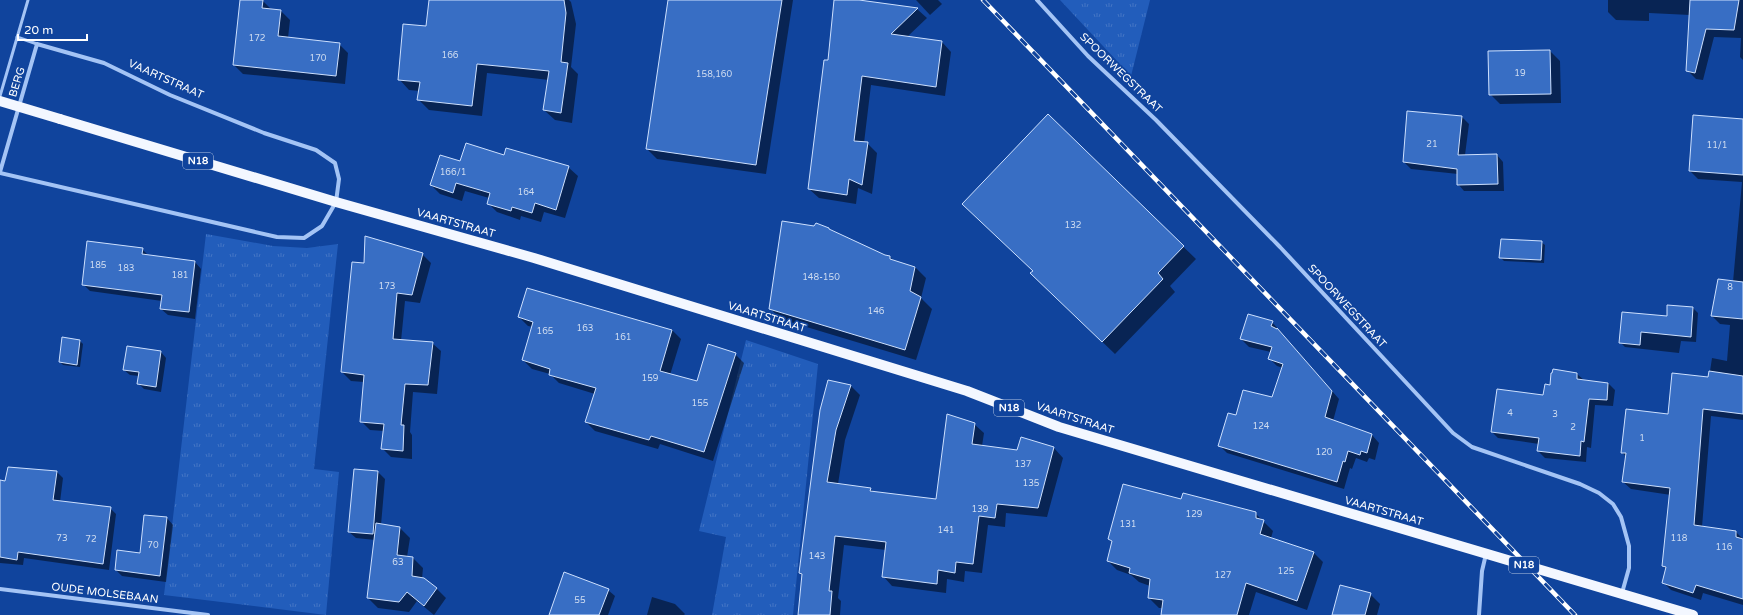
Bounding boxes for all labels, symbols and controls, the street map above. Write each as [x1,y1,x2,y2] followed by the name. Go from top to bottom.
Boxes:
[18,16,87,42] scale bar
[24,23,53,37] text: 20 m
[1077,30,1165,116] street label: SPOORWEGSTRAAT
[249,33,265,44] house number: 172
[442,50,459,61] house number: 166
[310,53,327,64] house number: 170
[126,57,206,102] street label: VAARTSTRAAT
[6,65,28,99] street label: BERG
[1514,68,1526,79] house number: 19
[696,69,732,80] house number: 158,160
[1426,139,1438,150] house number: 21
[1707,140,1727,151] house number: 11/1
[183,153,213,169] road number: N18
[440,167,466,178] house number: 166/1
[518,187,535,198] house number: 164
[415,206,497,240] street label: VAARTSTRAAT
[1065,220,1081,231] house number: 132
[90,260,107,271] house number: 185
[1305,262,1389,351] street label: SPOORWEGSTRAAT
[118,263,134,274] house number: 183
[172,270,188,281] house number: 181
[802,272,840,283] house number: 148-150
[379,281,395,292] house number: 173
[1727,282,1733,293] house number: 8
[726,299,808,335] street label: VAARTSTRAAT
[868,306,885,317] house number: 146
[577,323,593,334] house number: 163
[537,326,554,337] house number: 165
[615,332,631,343] house number: 161
[642,373,659,384] house number: 159
[692,398,709,409] house number: 155
[1034,399,1116,437] street label: VAARTSTRAAT
[994,400,1024,416] road number: N18
[1507,408,1513,419] house number: 4
[1552,409,1558,420] house number: 3
[1253,421,1270,432] house number: 124
[1570,422,1576,433] house number: 2
[1639,433,1645,444] house number: 1
[1316,447,1333,458] house number: 120
[1015,459,1032,470] house number: 137
[1023,478,1040,489] house number: 135
[1343,494,1425,528] street label: VAARTSTRAAT
[972,504,989,515] house number: 139
[1186,509,1203,520] house number: 129
[1120,519,1136,530] house number: 131
[938,525,954,536] house number: 141
[56,533,68,544] house number: 73
[1671,533,1688,544] house number: 118
[85,534,97,545] house number: 72
[147,540,159,551] house number: 70
[1716,542,1733,553] house number: 116
[809,551,825,562] house number: 143
[392,557,404,568] house number: 63
[1509,557,1539,573] road number: N18
[1278,566,1295,577] house number: 125
[1215,570,1232,581] house number: 127
[51,580,159,606] street label: OUDE MOLSEBAAN
[574,595,586,606] house number: 55

